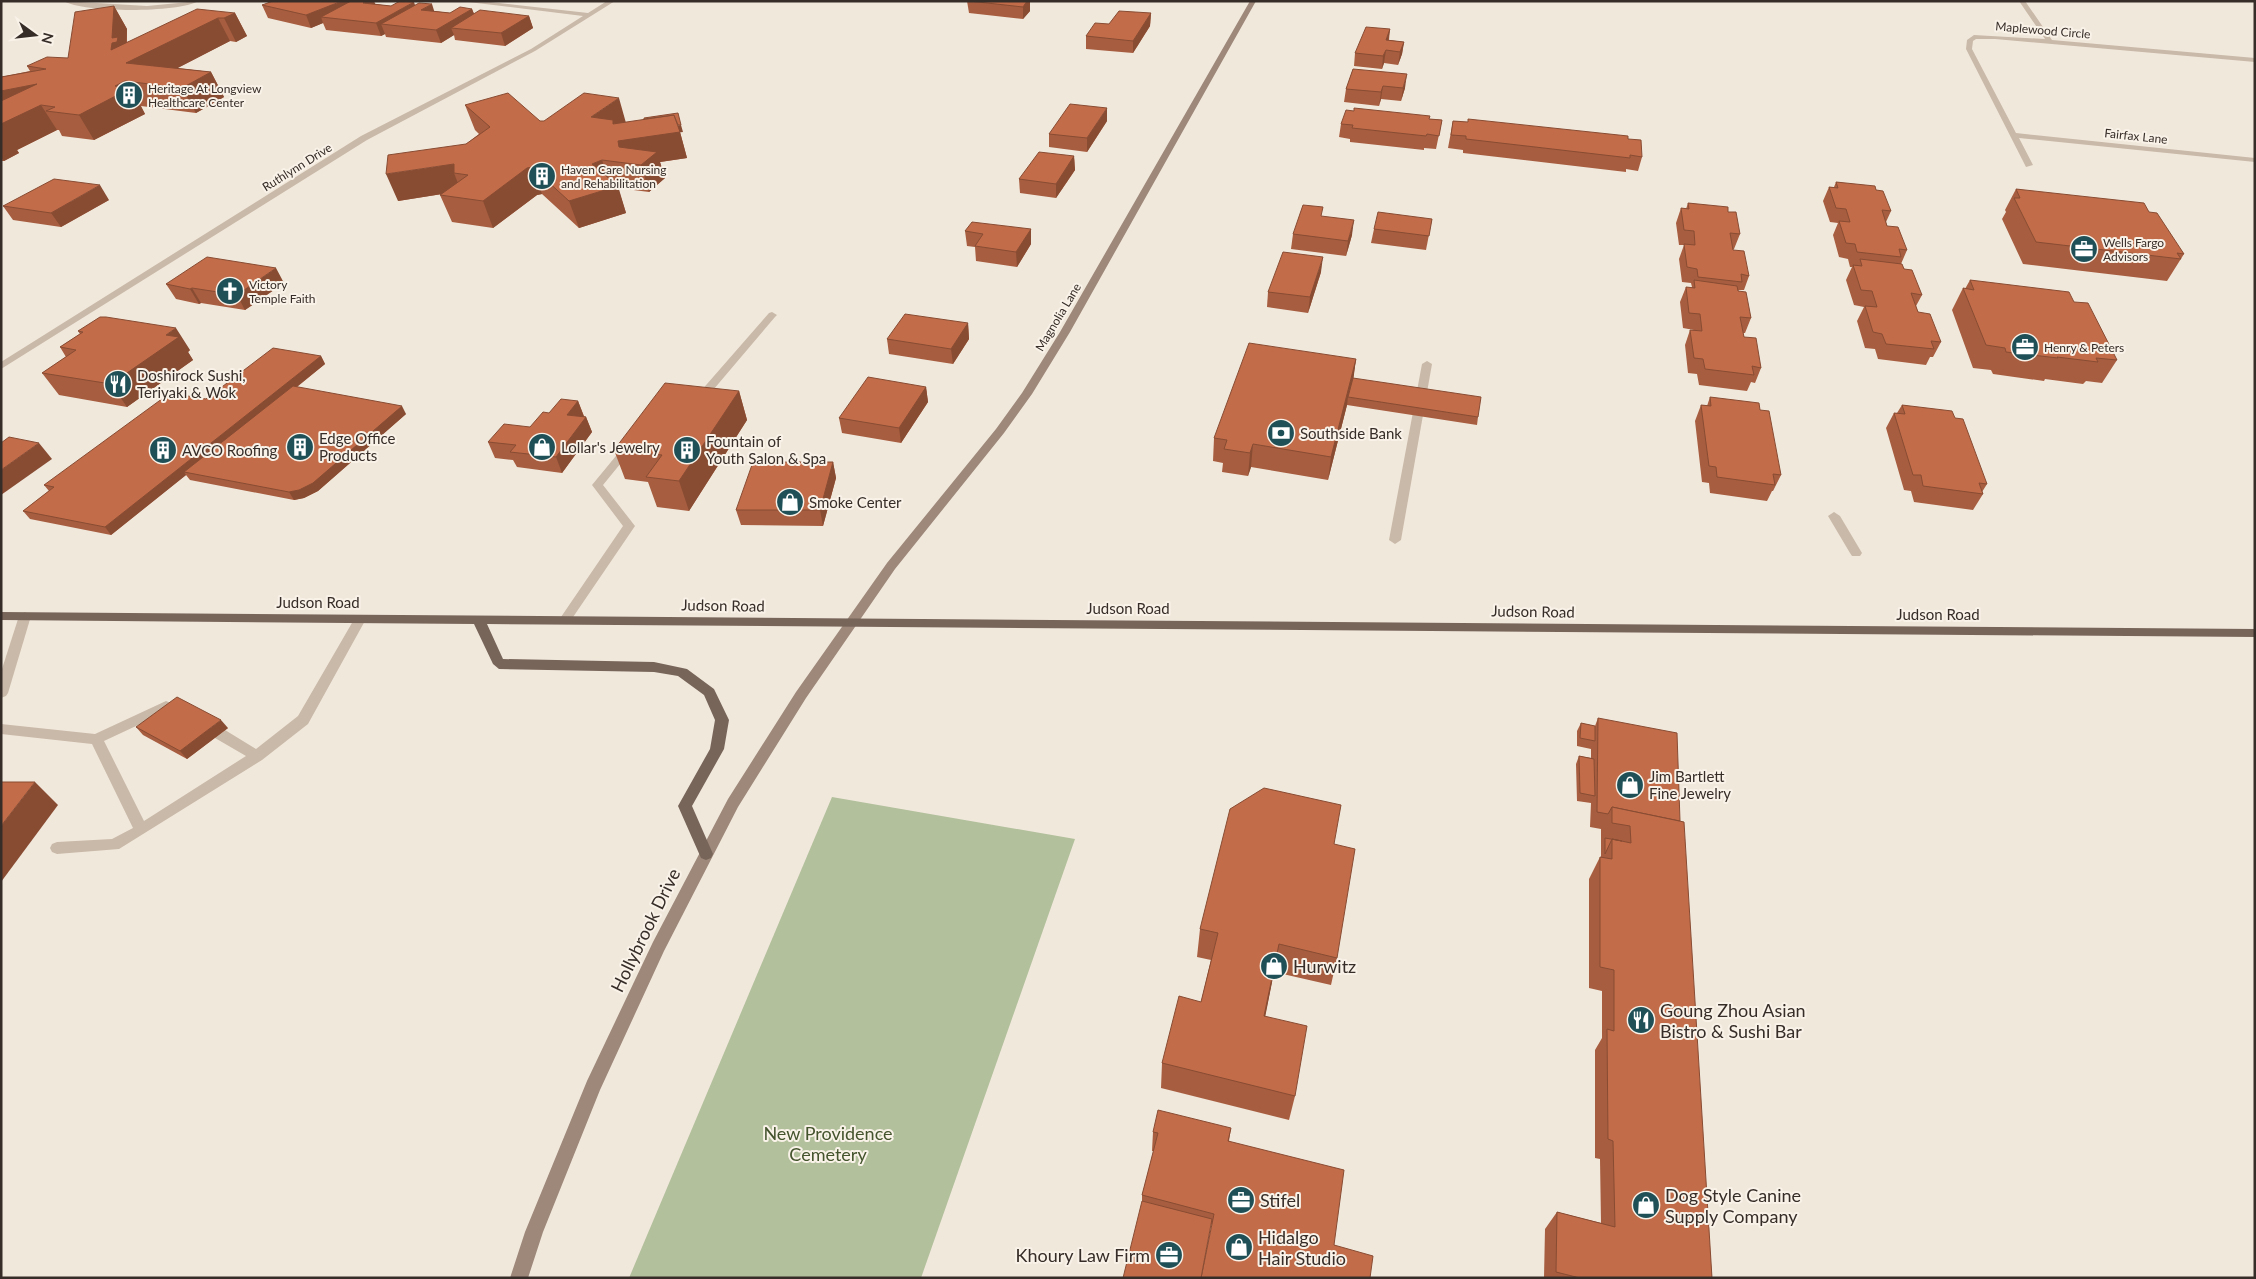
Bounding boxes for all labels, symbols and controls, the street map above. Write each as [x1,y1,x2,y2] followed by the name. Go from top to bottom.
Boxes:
[10,10,60,60] north arrow
[1995,18,2091,42] street label: Maplewood Circle
[38,31,58,46] text: N
[114,80,144,110] building icon: Heritage At Longview Healthcare Center
[148,81,262,110] place label: Heritage At Longview Healthcare Center
[2104,125,2168,147] street label: Fairfax Lane
[260,140,334,194] street label: Ruthlynn Drive
[527,161,557,191] building icon: Haven Care Nursing and Rehabilitation
[561,162,667,191] place label: Haven Care Nursing and Rehabilitation
[2069,234,2099,264] office icon: Wells Fargo Advisors
[2103,235,2164,264] place label: Wells Fargo Advisors
[215,276,245,306] church icon: Victory Temple Faith
[249,277,316,306] place label: Victory Temple Faith
[1032,280,1084,354] street label: Magnolia Lane
[2010,332,2040,362] office icon: Henry & Peters
[2044,340,2124,355] place label: Henry & Peters
[137,366,246,401] place label: Doshirock Sushi, Teriyaki & Wok
[103,369,133,399] restaurant icon: Doshirock Sushi, Teriyaki & Wok
[1266,418,1296,448] bank icon: Southside Bank
[1300,424,1402,442] place label: Southside Bank
[319,429,395,464] place label: Edge Office Products
[285,432,315,462] building icon: Edge Office Products
[527,432,557,462] shop icon: Lollar's Jewelry
[706,432,826,467] place label: Fountain of Youth Salon & Spa
[148,435,178,465] building icon: AVCO Roofing
[672,435,702,465] building icon: Fountain of Youth Salon & Spa
[561,438,660,456] place label: Lollar's Jewelry
[182,441,278,459] place label: AVCO Roofing
[775,487,805,517] shop icon: Smoke Center
[809,493,902,511] place label: Smoke Center
[276,593,360,611] street label: Judson Road
[681,595,765,615] street label: Judson Road
[1086,599,1170,617] street label: Judson Road
[1491,601,1575,621] street label: Judson Road
[1896,605,1980,623] street label: Judson Road
[1649,767,1731,802] place label: Jim Bartlett Fine Jewelry
[1615,770,1645,800] shop icon: Jim Bartlett Fine Jewelry
[606,865,684,995] street label: Hollybrook Drive
[1259,951,1289,981] shop icon: Hurwitz
[1293,955,1356,977] place label: Hurwitz
[1660,999,1806,1042] place label: Goung Zhou Asian Bistro & Sushi Bar
[1626,1005,1656,1035] restaurant icon: Goung Zhou Asian Bistro & Sushi Bar
[763,1122,893,1165] park label: New Providence Cemetery
[1665,1184,1801,1227] place label: Dog Style Canine Supply Company
[1226,1185,1256,1215] office icon: Stifel
[1260,1189,1300,1211] place label: Stifel
[1631,1190,1661,1220] shop icon: Dog Style Canine Supply Company
[1258,1226,1346,1269] place label: Hidalgo Hair Studio
[1224,1232,1254,1262] shop icon: Hidalgo Hair Studio
[1154,1240,1184,1270] office icon: Khoury Law Firm
[1015,1244,1150,1266] place label: Khoury Law Firm

